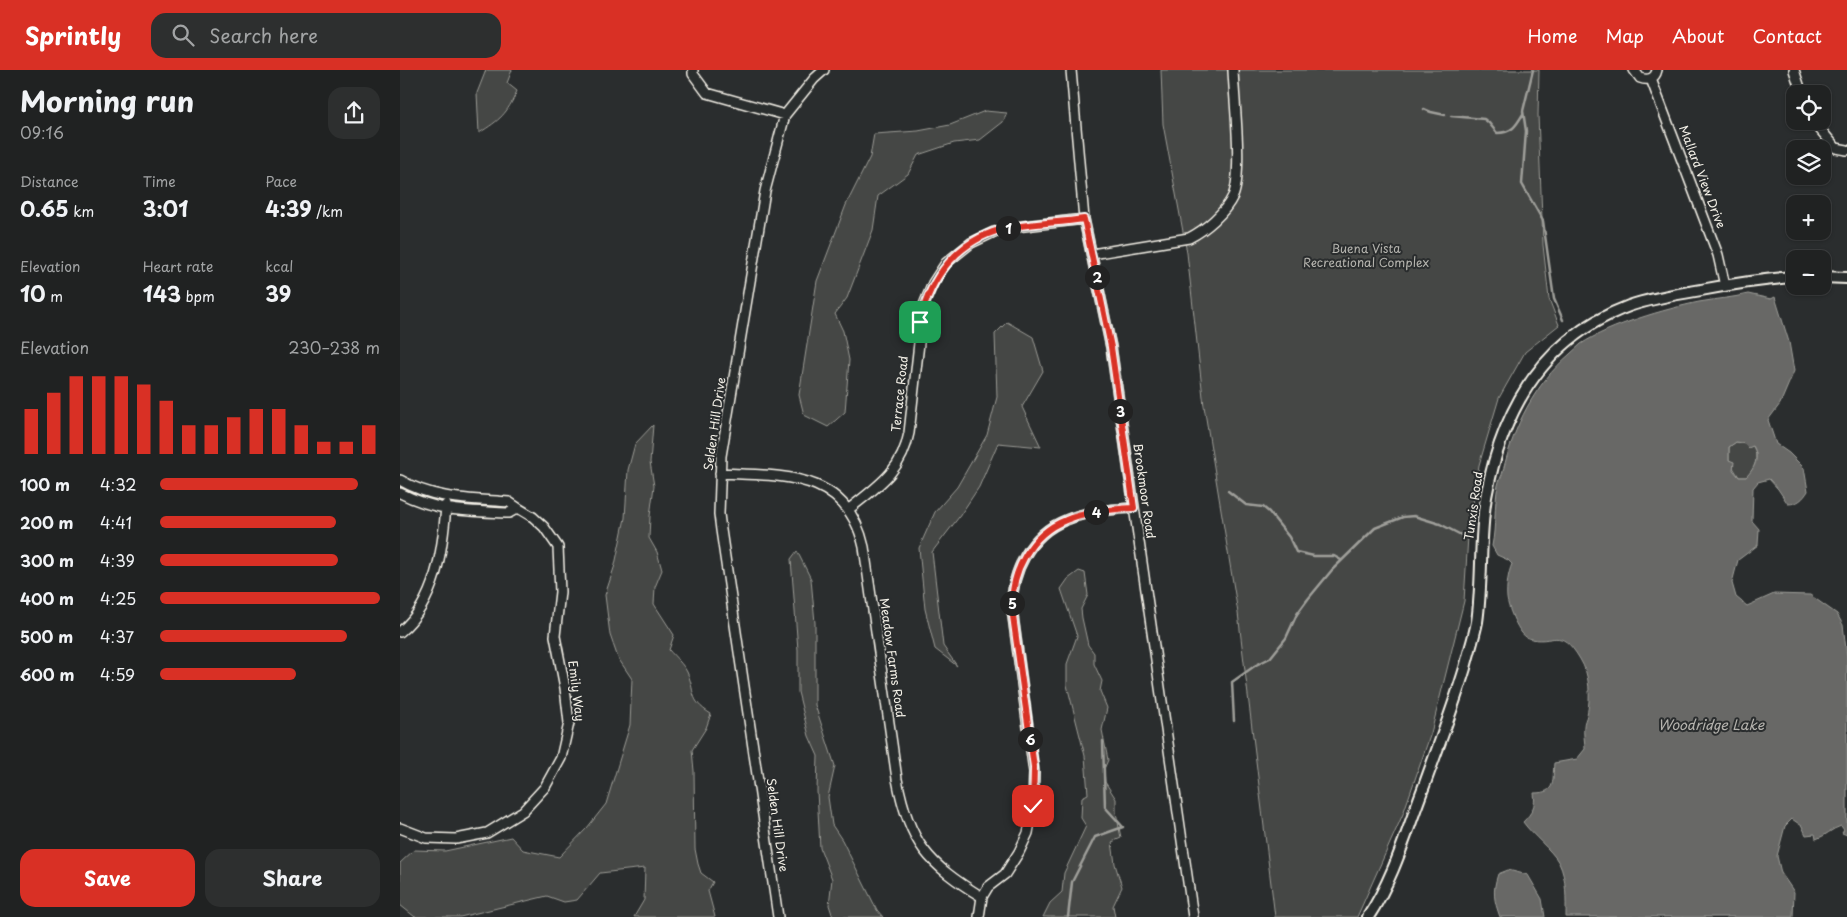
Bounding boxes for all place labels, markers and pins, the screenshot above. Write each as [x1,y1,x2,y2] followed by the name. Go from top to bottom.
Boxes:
[996,216,1020,240] pin: 1
[1084,264,1110,290] pin: 2
[899,301,941,343] pin
[1108,398,1132,424] pin: 3
[1084,500,1108,524] pin: 4
[1000,590,1024,616] pin: 5
[1018,726,1042,752] pin: 6
[1012,785,1054,827] pin

